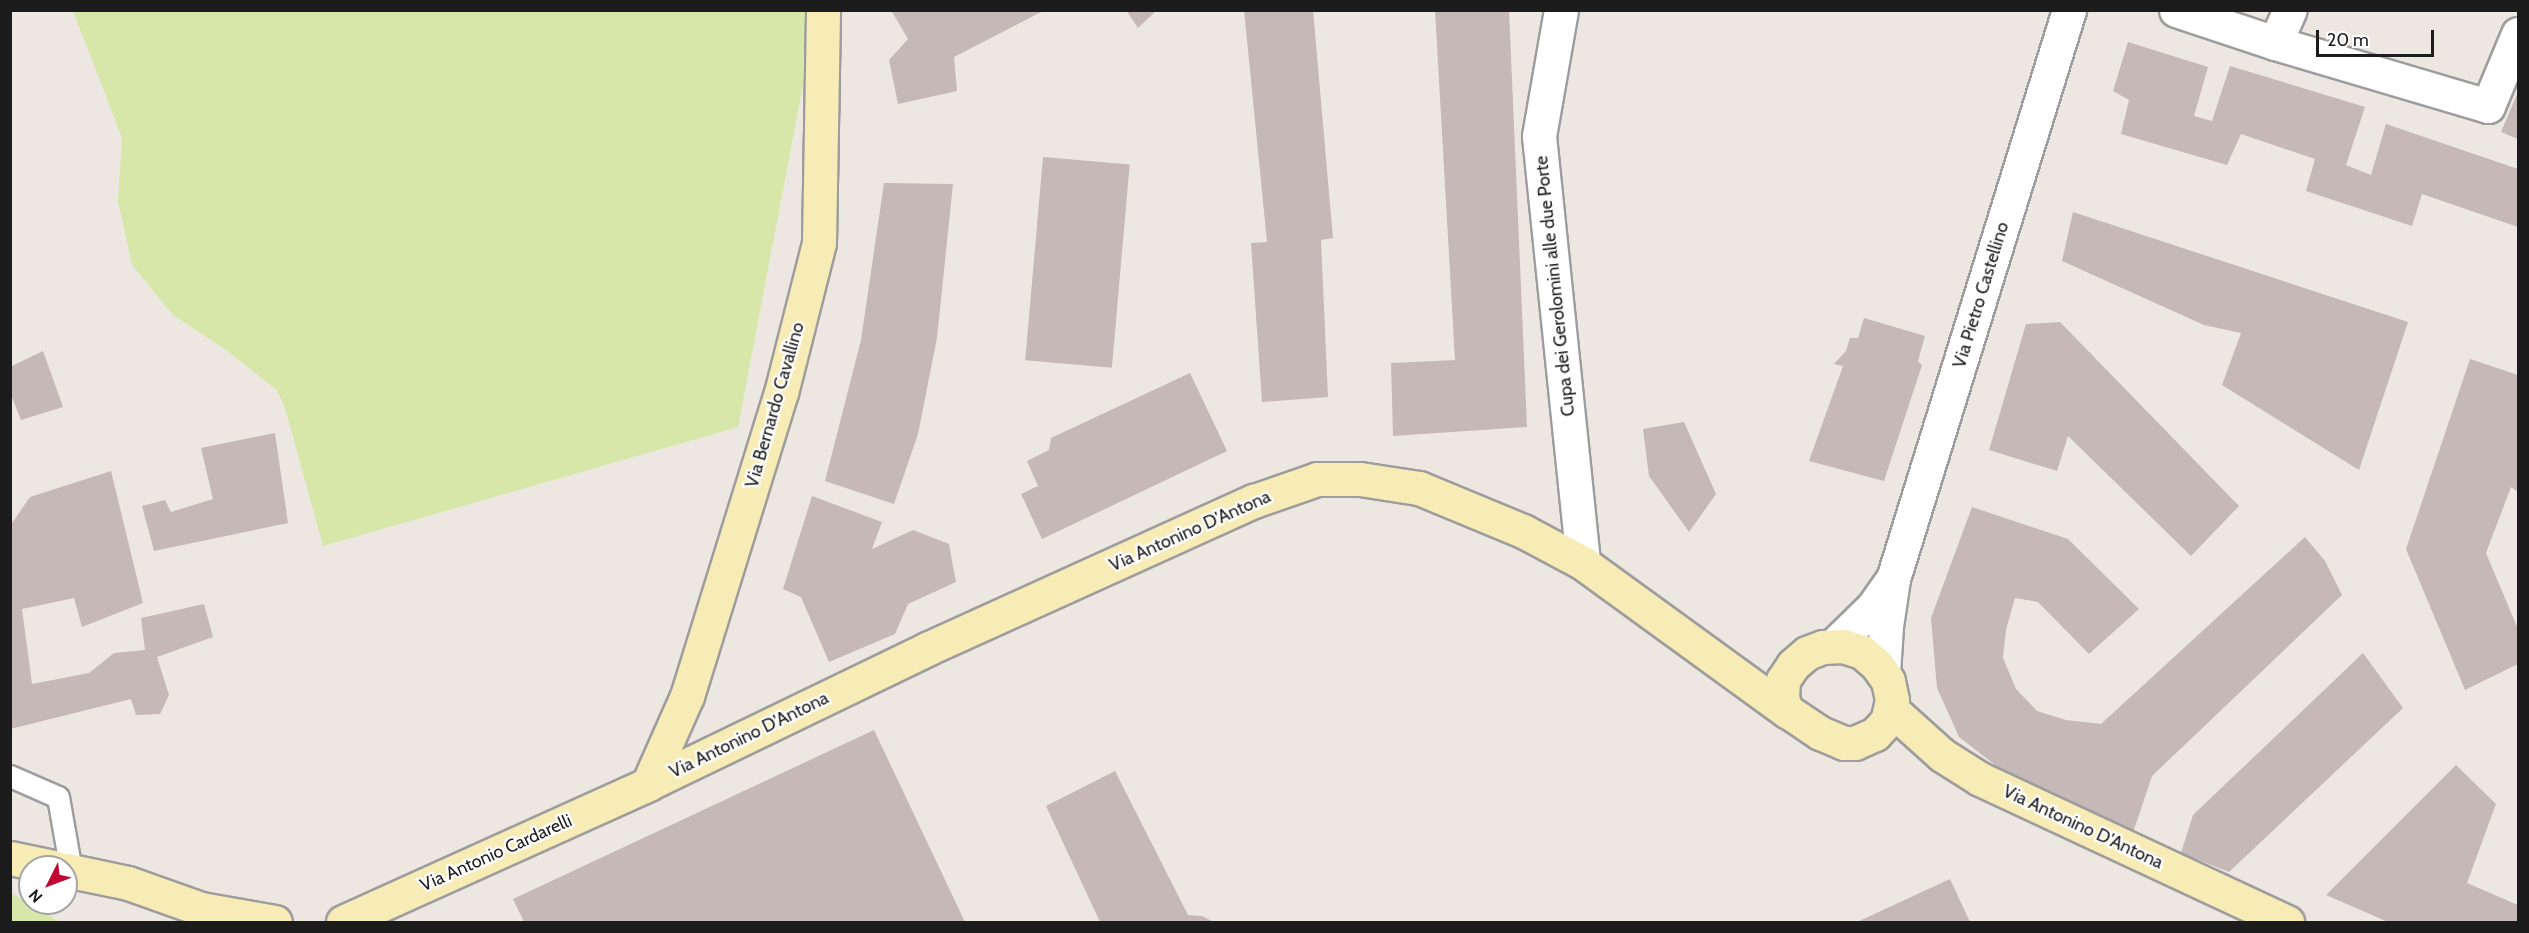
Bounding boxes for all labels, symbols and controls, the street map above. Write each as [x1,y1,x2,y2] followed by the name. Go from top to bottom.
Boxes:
[2319,18,2438,56] scale bar
[2327,29,2369,51] text: 20 m
[1531,155,1579,417] street label: Cupa dei Gerolomini alle due Porte
[1949,219,2013,371] street label: Via Pietro Castellino
[741,320,809,490] street label: Via Bernardo Cavallino
[1106,486,1274,576] street label: Via Antonino D'Antona
[666,687,832,783] street label: Via Antonino D'Antona
[2000,780,2166,874] street label: Via Antonino D'Antona
[417,810,575,896] street label: Via Antonio Cardarelli
[18,855,78,915] north arrow
[25,885,47,907] text: N

